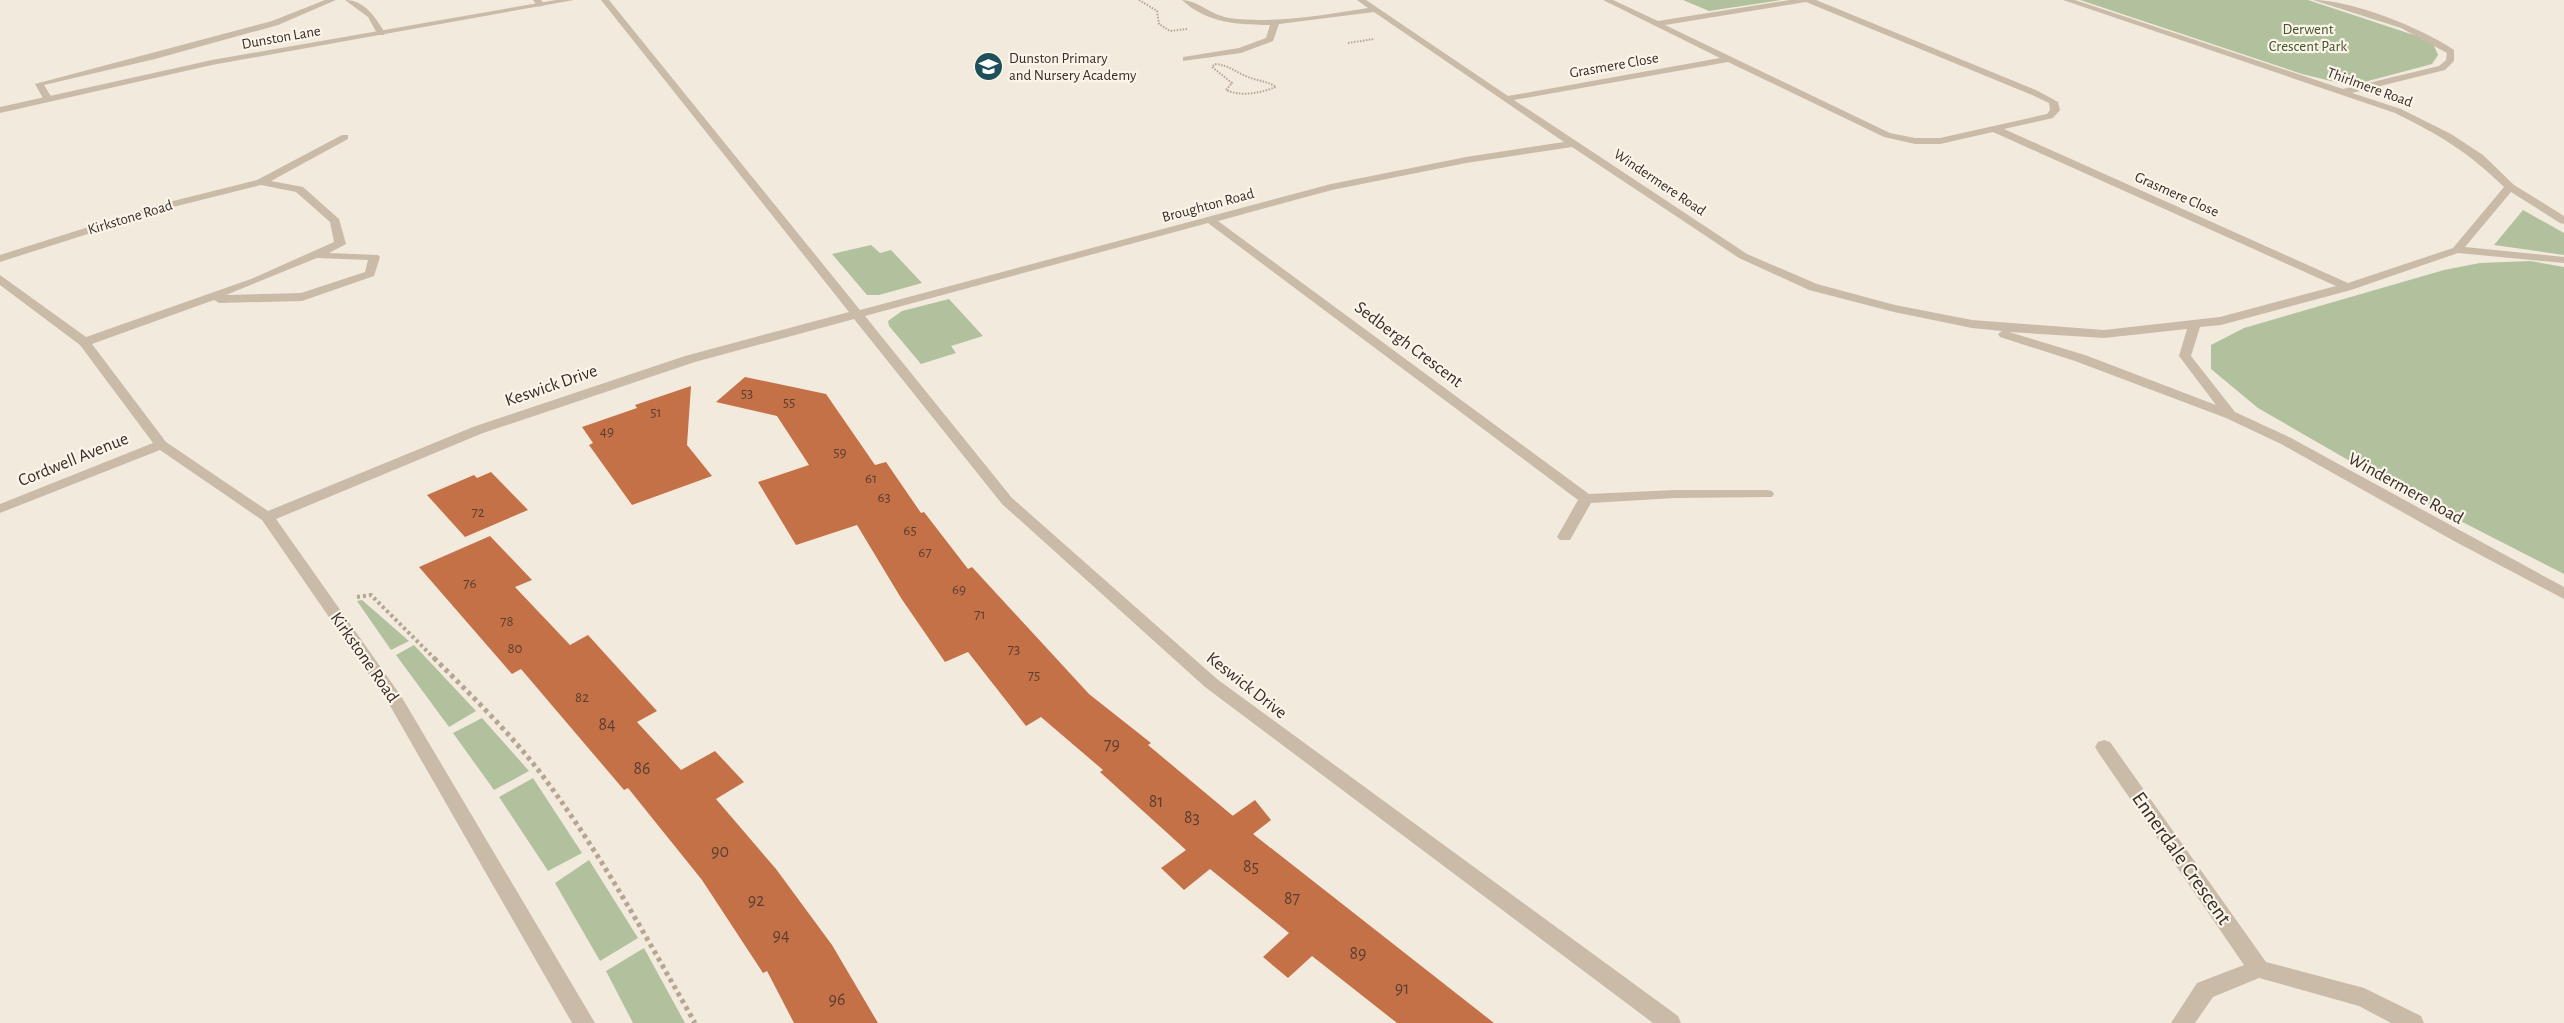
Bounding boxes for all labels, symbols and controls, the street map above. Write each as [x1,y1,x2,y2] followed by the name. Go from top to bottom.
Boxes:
[2269,22,2347,54] park label: Derwent Crescent Park
[240,23,322,52] street label: Dunston Lane
[1568,50,1660,81] street label: Grasmere Close
[972,51,1004,83] school or university icon: Dunston Primary and Nursery Academy
[1009,51,1137,83] place label: Dunston Primary and Nursery Academy
[2325,65,2415,110] street label: Thirlmere Road
[1611,146,1709,219] street label: Windermere Road
[2132,169,2221,220] street label: Grasmere Close
[1160,186,1256,225] street label: Broughton Road
[86,197,175,237] street label: Kirkstone Road
[1351,298,1466,391] street label: Sedbergh Crescent
[503,362,600,410] street label: Keswick Drive
[741,386,753,401] house number: 53
[783,395,795,410] house number: 55
[650,405,662,420] house number: 51
[600,424,614,439] house number: 49
[16,430,131,490] street label: Cordwell Avenue
[833,445,847,460] house number: 59
[2345,450,2466,528] street label: Windermere Road
[865,471,877,486] house number: 61
[877,490,891,505] house number: 63
[471,505,485,520] house number: 72
[903,523,917,538] house number: 65
[918,545,932,560] house number: 67
[463,576,477,591] house number: 76
[952,582,966,597] house number: 69
[974,607,986,622] house number: 71
[327,609,402,706] street label: Kirkstone Road
[500,614,514,629] house number: 78
[507,641,523,656] house number: 80
[1008,642,1020,657] house number: 73
[1203,649,1290,723] street label: Keswick Drive
[1028,668,1040,683] house number: 75
[575,690,589,705] house number: 82
[598,716,616,734] house number: 84
[1104,736,1120,754] house number: 79
[634,760,651,778] house number: 86
[2128,788,2235,929] street label: Ennerdale Crescent
[1149,793,1163,811] house number: 81
[1184,809,1200,827] house number: 83
[711,843,729,861] house number: 90
[1243,858,1259,876] house number: 85
[1284,890,1300,908] house number: 87
[748,892,764,910] house number: 92
[772,927,790,945] house number: 94
[1350,945,1367,963] house number: 89
[1395,980,1409,998] house number: 91
[829,991,845,1009] house number: 96

